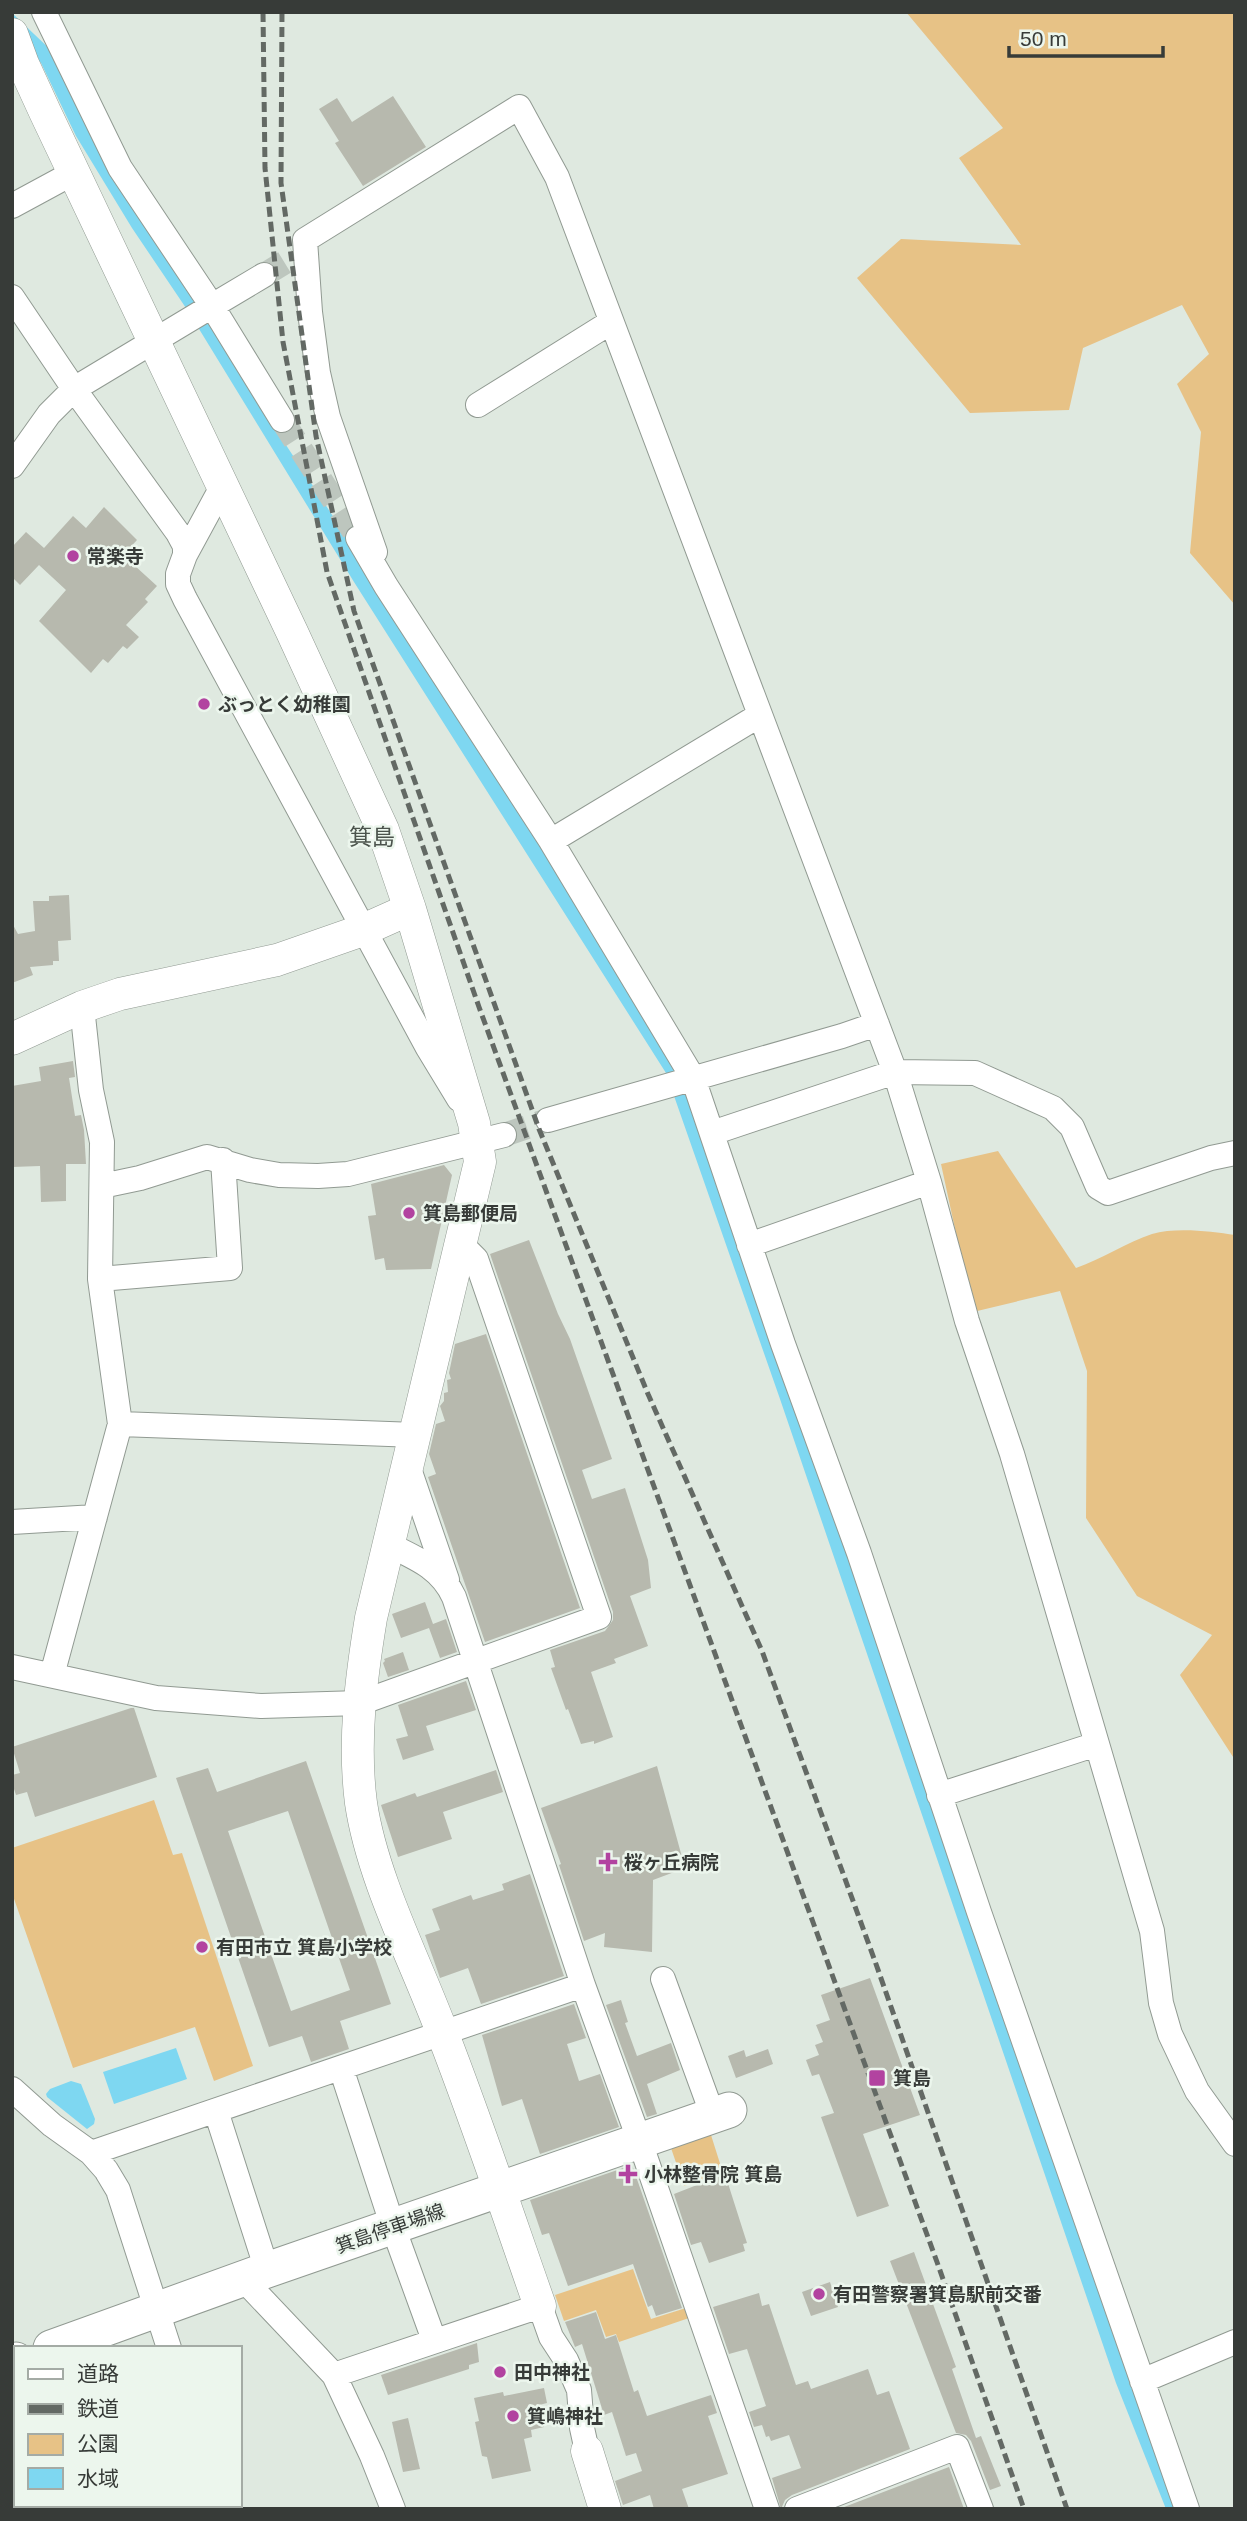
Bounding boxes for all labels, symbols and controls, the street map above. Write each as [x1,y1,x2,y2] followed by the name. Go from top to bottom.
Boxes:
[1009,14,1163,58] scale bar
[1020,27,1067,50] text: 50 m
[87,546,144,567] place label: 常楽寺
[65,548,81,564] marker: 常楽寺
[218,694,350,715] place label: ぶっとく幼稚園
[196,696,212,712] marker: ぶっとく幼稚園
[349,824,395,850] district label: 箕島
[423,1203,518,1224] place label: 箕島郵便局
[401,1205,417,1221] marker: 箕島郵便局
[598,1852,618,1872] marker: 桜ヶ丘病院
[624,1852,719,1873] place label: 桜ヶ丘病院
[216,1937,392,1958] place label: 有田市立 箕島小学校
[194,1939,210,1955] marker: 有田市立 箕島小学校
[867,2068,887,2088] marker: 箕島
[893,2068,931,2089] place label: 箕島
[618,2164,638,2184] marker: 小林整骨院 箕島
[644,2164,782,2185] place label: 小林整骨院 箕島
[333,2200,447,2257] street label: 箕島停車場線
[833,2284,1042,2305] place label: 有田警察署箕島駅前交番
[811,2286,827,2302] marker: 有田警察署箕島駅前交番
[14,2346,242,2507] legend
[77,2362,119,2385] text: 道路
[514,2362,590,2383] place label: 田中神社
[492,2364,508,2380] marker: 田中神社
[77,2397,119,2420] text: 鉄道
[527,2406,603,2427] place label: 箕嶋神社
[505,2408,521,2424] marker: 箕嶋神社
[77,2432,119,2455] text: 公園
[77,2467,119,2490] text: 水域

